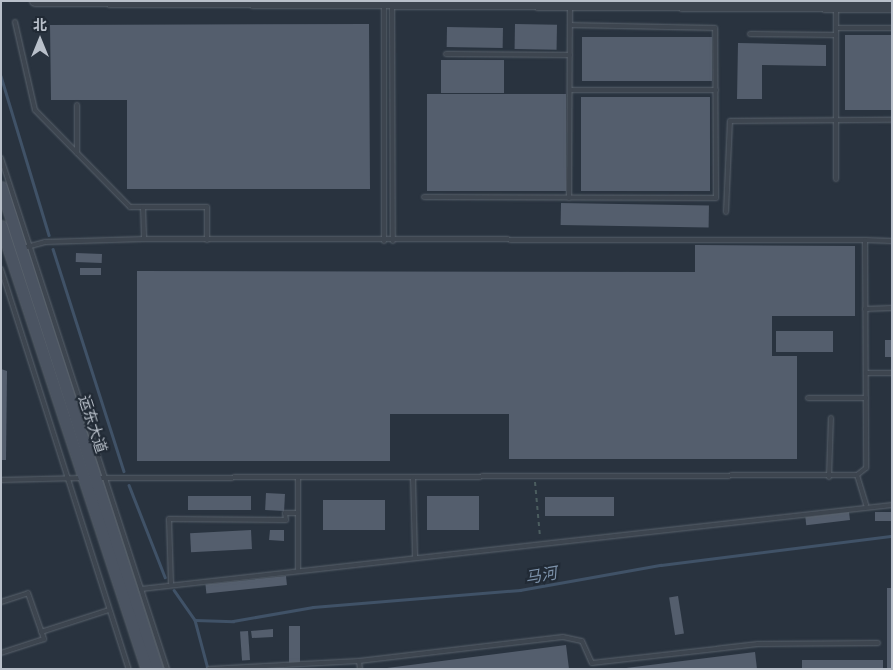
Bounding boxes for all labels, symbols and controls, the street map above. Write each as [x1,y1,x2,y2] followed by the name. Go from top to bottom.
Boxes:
[15,15,65,65] north arrow
[33,16,47,34] text: 北
[75,393,111,455] street label: 运东大道
[524,563,558,587] water label: 马河

